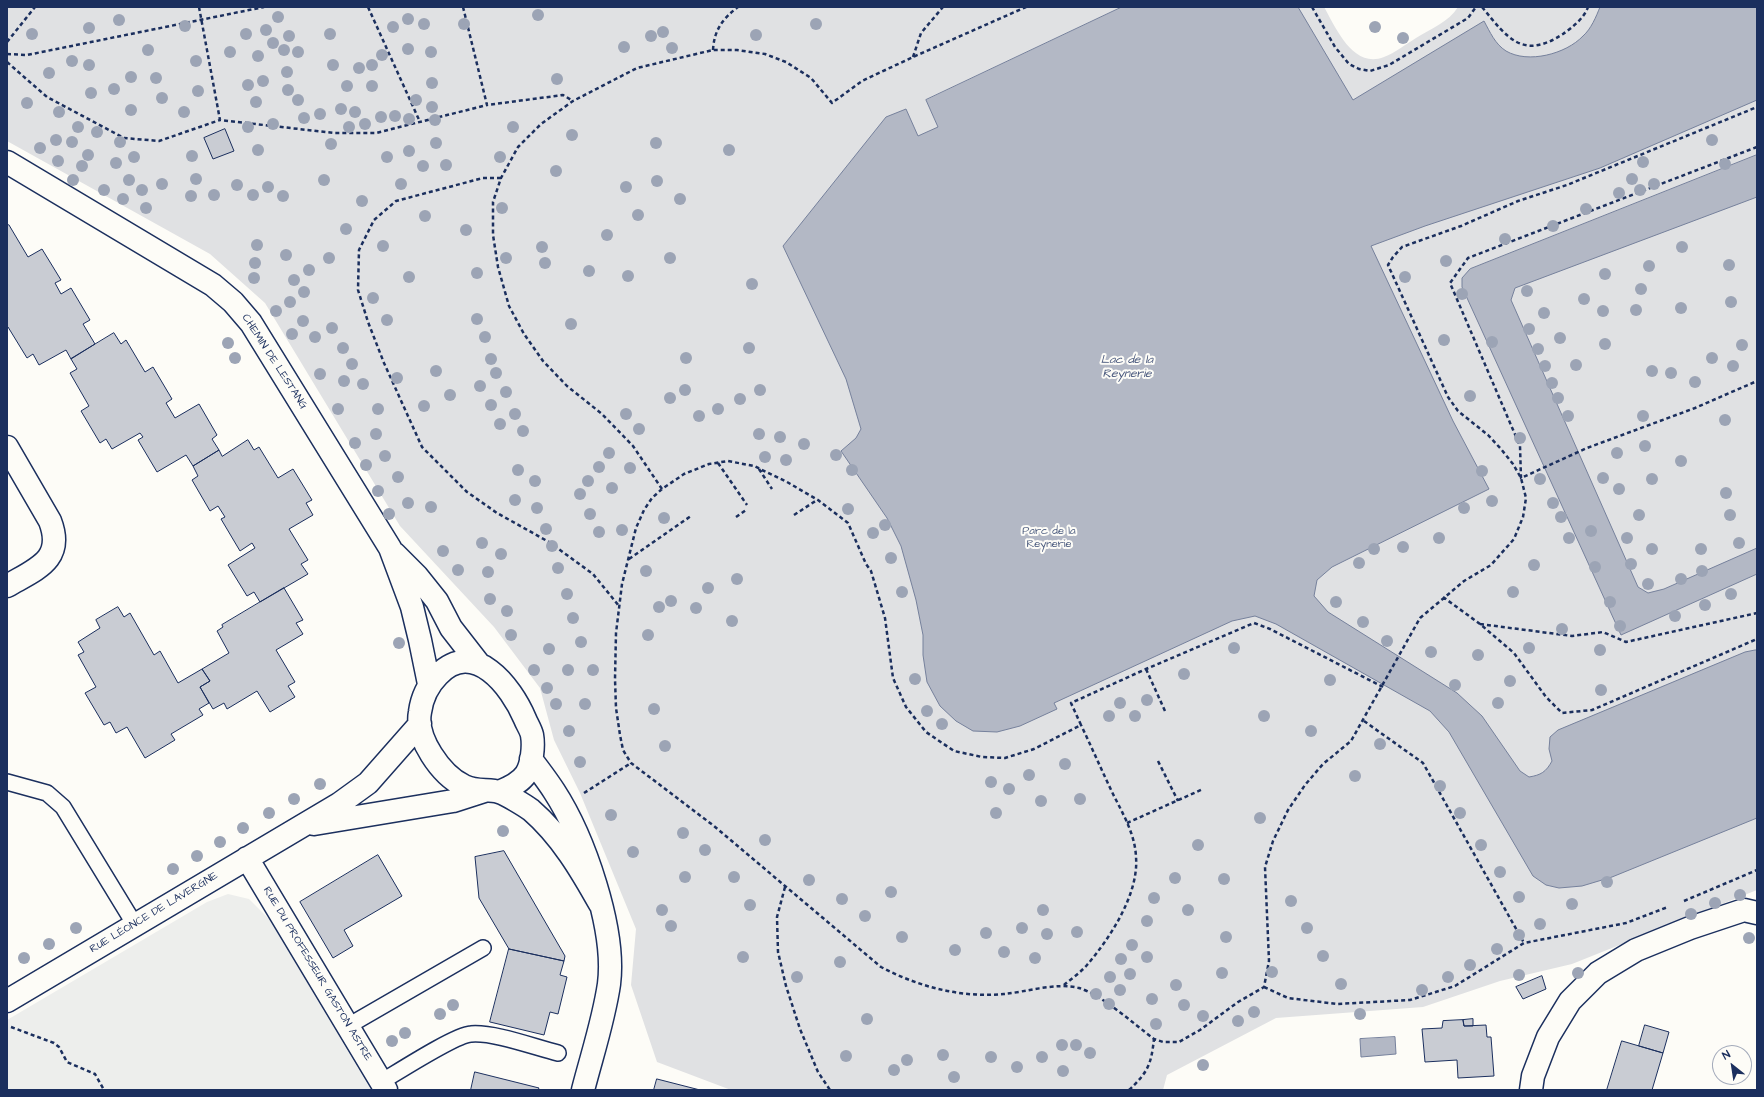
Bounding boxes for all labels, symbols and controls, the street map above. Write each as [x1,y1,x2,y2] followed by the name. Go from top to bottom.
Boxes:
[238,312,310,412] street label: CHEMIN DE LESTANG
[1101,353,1153,381] water label: Lac de la Reynerie
[1022,525,1076,551] park label: Parc de la Reynerie
[88,869,220,957] street label: RUE LÉONCE DE LAVERGNE
[260,885,374,1063] street label: RUE DU PROFESSEUR GASTON ASTRE
[1712,1045,1752,1085] north arrow
[1720,1047,1733,1063] text: N

